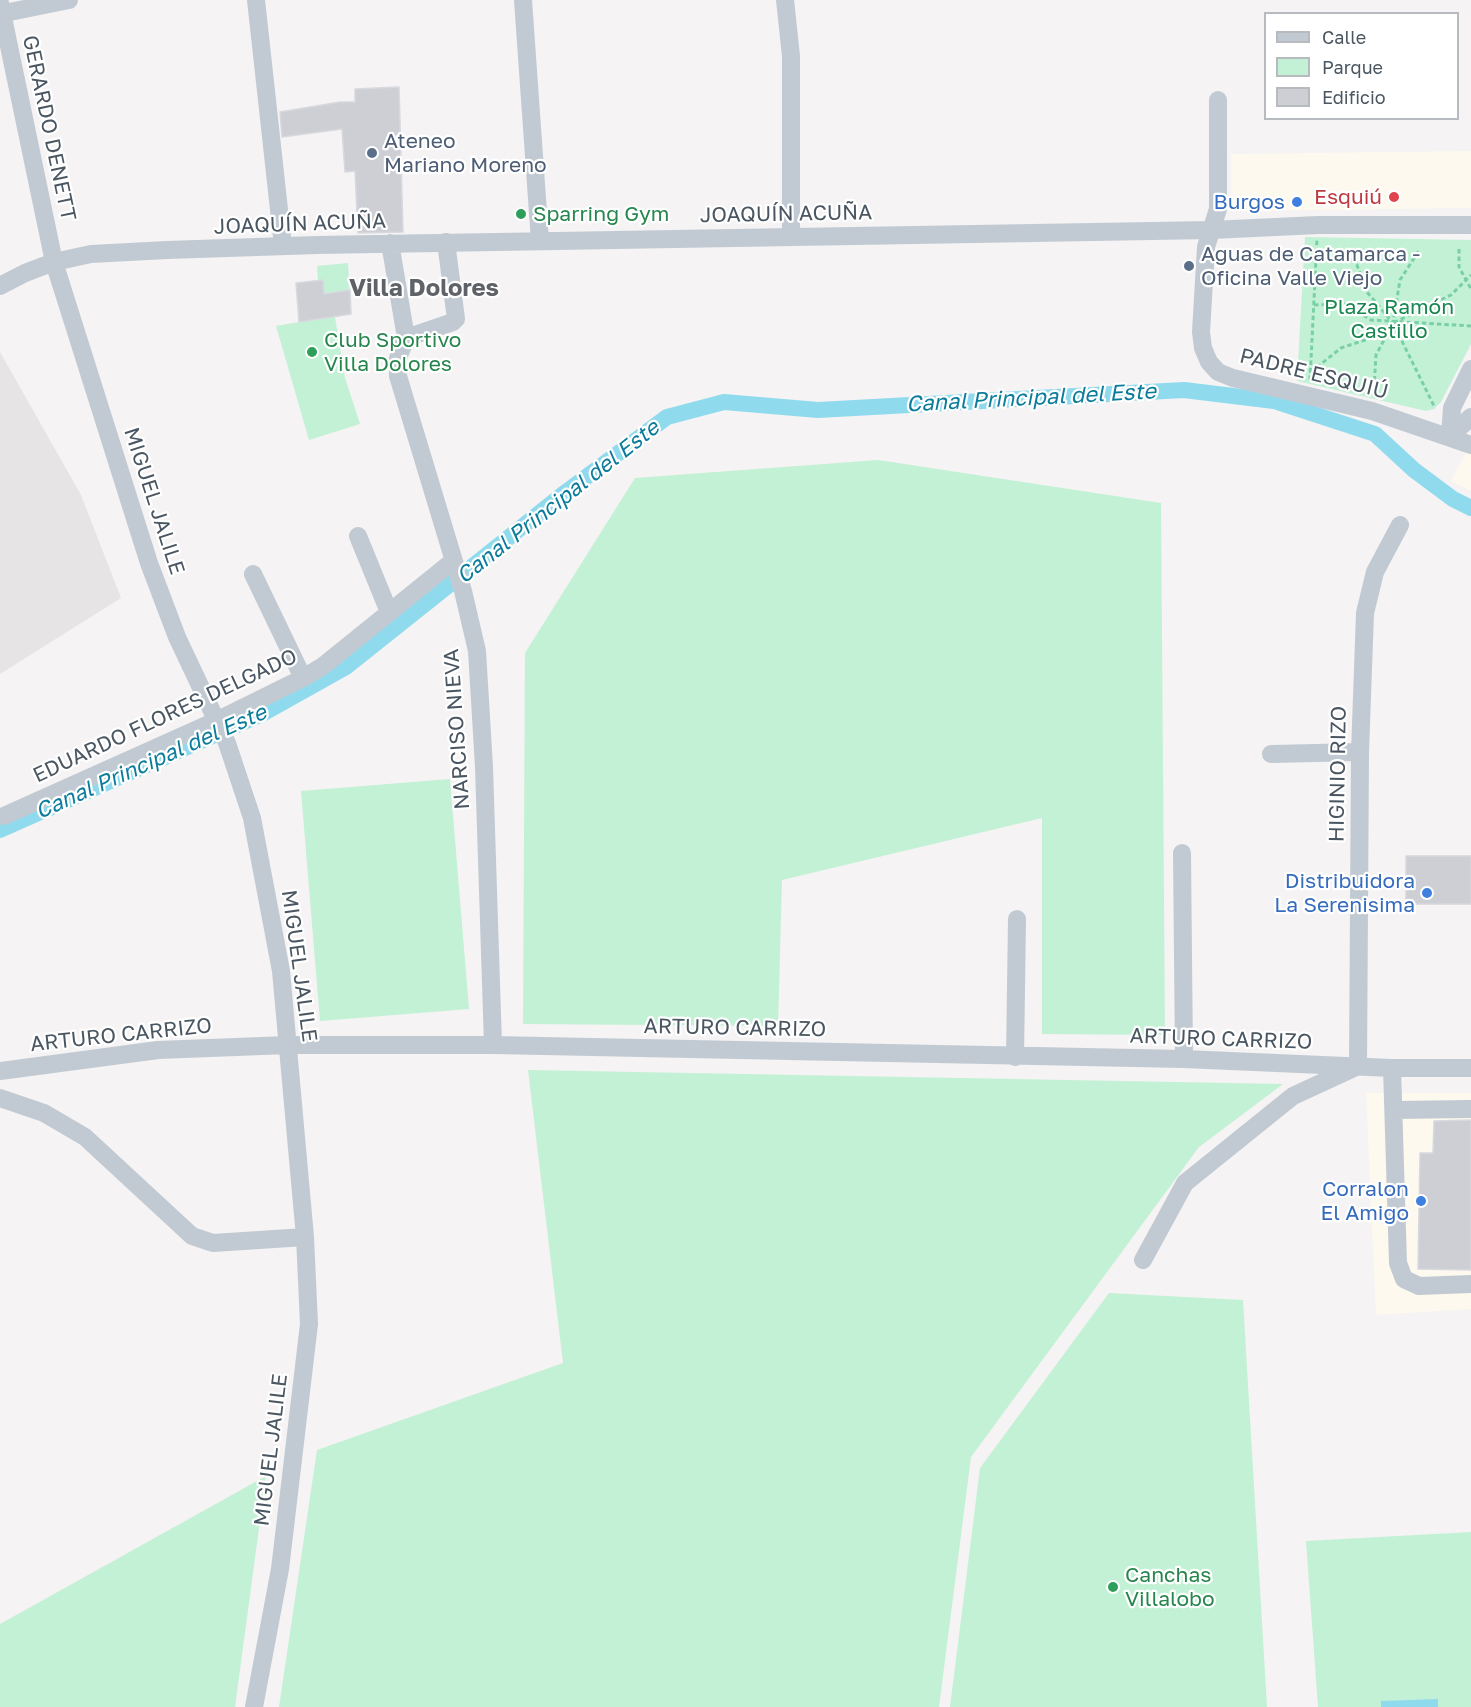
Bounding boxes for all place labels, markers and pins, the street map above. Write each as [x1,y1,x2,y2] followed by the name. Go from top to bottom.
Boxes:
[384,128,547,178] place label: Ateneo Mariano Moreno
[365,146,379,160] marker: Ateneo Mariano Moreno
[1314,184,1382,210] place label: Esquiú
[1214,189,1285,215] place label: Burgos
[1387,190,1401,204] marker: Esquiú
[1290,195,1304,209] marker: Burgos
[533,201,669,227] place label: Sparring Gym
[514,207,528,221] marker: Sparring Gym
[1201,241,1420,291] place label: Aguas de Catamarca - Oficina Valle Viejo
[1182,259,1196,273] marker: Aguas de Catamarca - Oficina Valle Viejo
[324,327,461,377] place label: Club Sportivo Villa Dolores
[305,345,319,359] marker: Club Sportivo Villa Dolores
[1274,868,1415,918] place label: Distribuidora La Serenisima
[1420,886,1434,900] marker: Distribuidora La Serenisima
[1320,1176,1409,1226] place label: Corralon El Amigo
[1414,1194,1428,1208] marker: Corralon El Amigo
[1125,1562,1215,1612] place label: Canchas Villalobo
[1106,1580,1120,1594] marker: Canchas Villalobo

